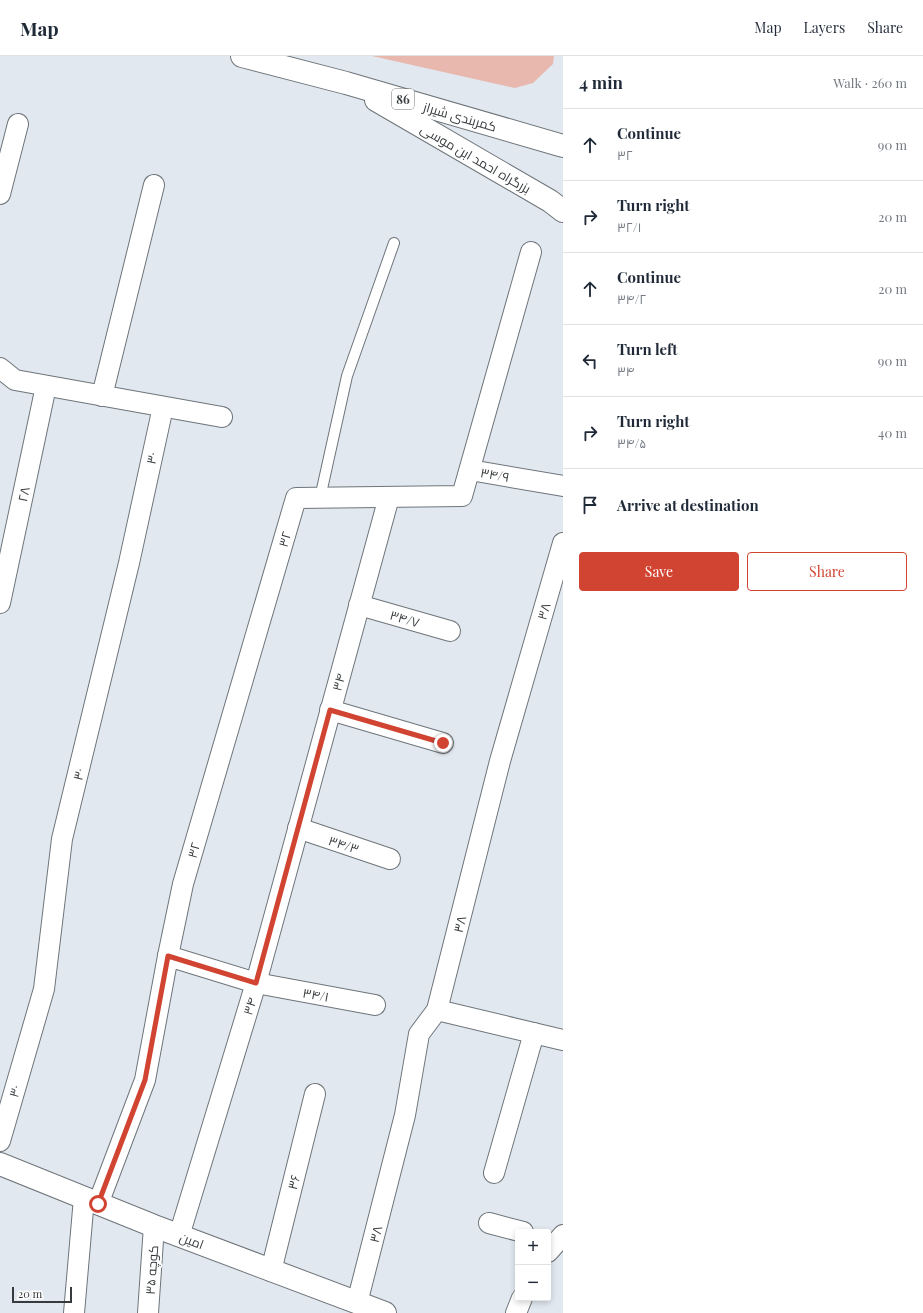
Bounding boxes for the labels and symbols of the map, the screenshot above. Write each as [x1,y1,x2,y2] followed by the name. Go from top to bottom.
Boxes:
[392,89,414,109] road number: 86
[420,97,499,135] street label: کمربندی شیراز
[418,119,534,197] street label: بزرگراه احمد ابن موسی
[141,450,161,466] street label: ۳۰
[479,463,511,485] street label: ۳۴/۹
[13,485,33,503] street label: ۲۸
[274,529,294,549] street label: ۳۲
[532,601,554,621] street label: ۳۸
[388,606,422,630] street label: ۳۴/۷
[328,671,349,693] street label: ۳۴
[434,734,452,752] route end
[68,766,88,782] street label: ۳۰
[327,831,361,857] street label: ۳۴/۳
[183,840,203,860] street label: ۳۲
[449,914,469,934] street label: ۳۸
[302,983,330,1005] street label: ۳۴/۱
[238,995,260,1017] street label: ۳۴
[4,1083,24,1099] street label: ۳۰
[283,1173,303,1191] street label: ۳۶
[89,1195,107,1213] route start
[365,1224,385,1244] street label: ۳۸
[177,1228,207,1252] street label: امین
[141,1245,163,1295] street label: کوچه ۳۵
[12,1285,72,1304] scale bar

